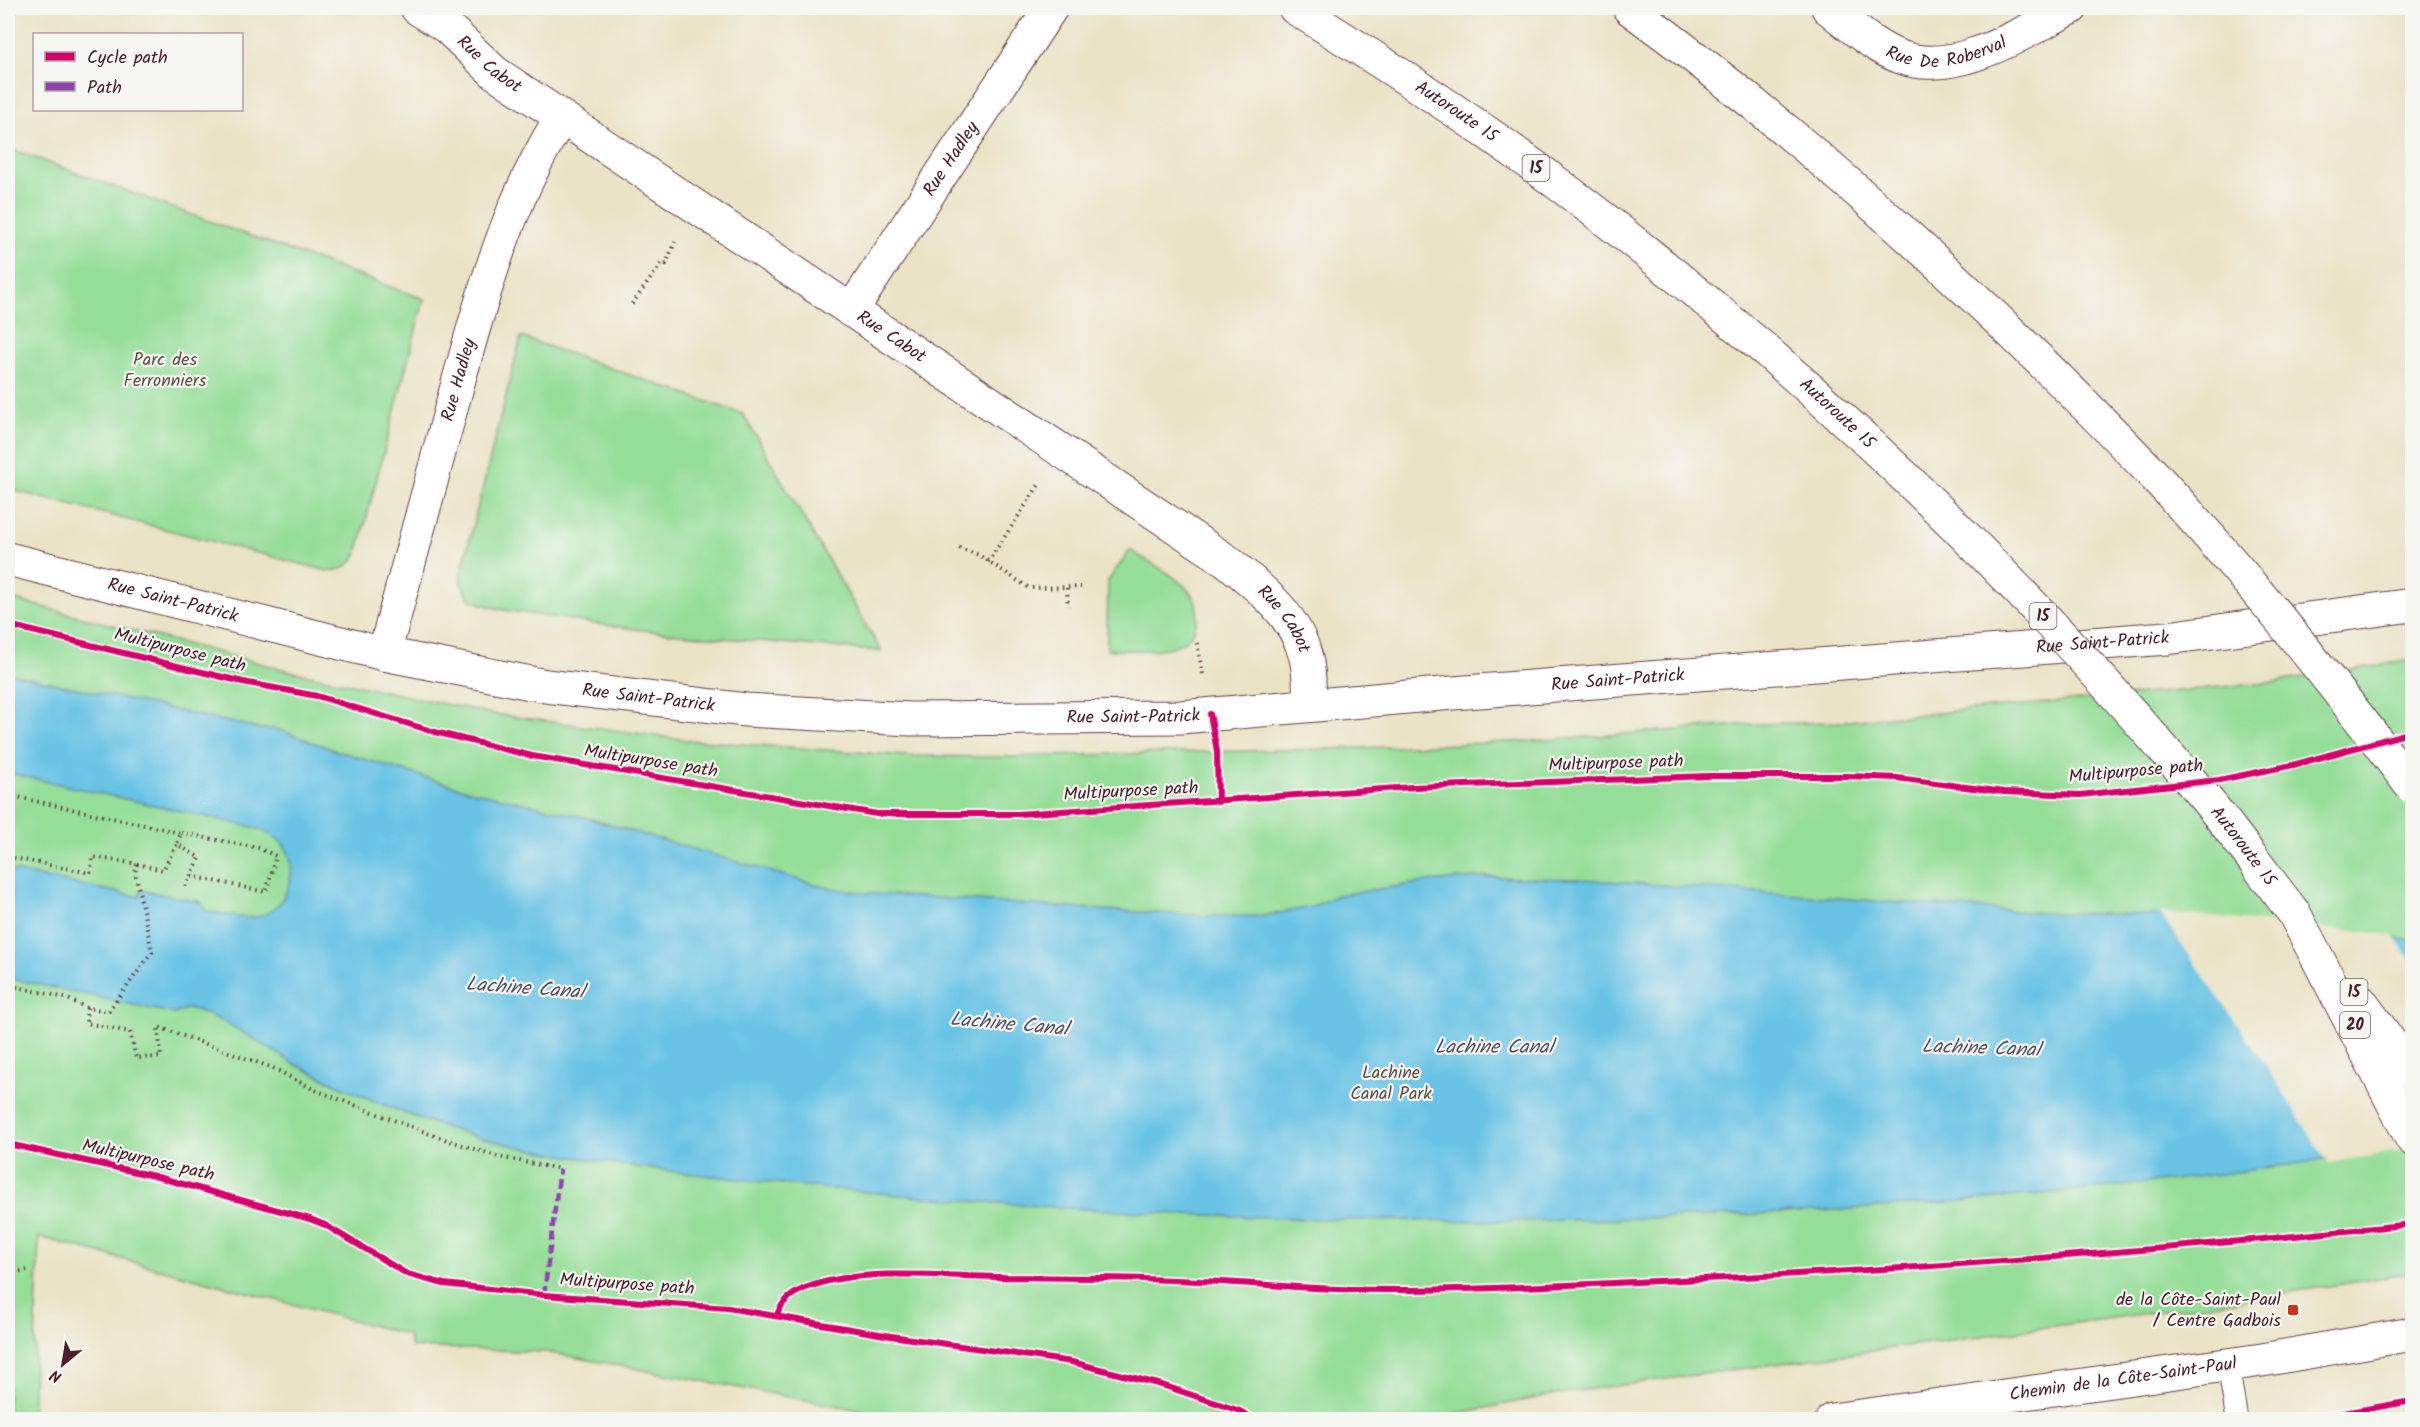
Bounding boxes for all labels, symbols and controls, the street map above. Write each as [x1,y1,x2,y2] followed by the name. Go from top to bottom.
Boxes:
[1880,28,2012,77] street label: Rue De Roberval
[449,29,528,102] street label: Rue Cabot
[33,33,243,111] legend
[87,44,168,73] text: Cycle path
[1409,73,1505,151] street label: Autoroute 15
[87,74,122,103] text: Path
[916,115,987,203] street label: Rue Hadley
[1522,155,1550,181] road number: 15
[851,303,933,371] street label: Rue Cabot
[434,335,484,425] street label: Rue Hadley
[124,346,207,396] park label: Parc des Ferronniers
[1792,371,1883,457] street label: Autoroute 15
[104,570,242,631] street label: Rue Saint-Patrick
[1250,578,1319,658] street label: Rue Cabot
[2030,603,2056,629] road number: 15
[111,621,249,681] street label: Multipurpose path
[2035,623,2171,663] street label: Rue Saint-Patrick
[1550,661,1686,700] street label: Rue Saint-Patrick
[580,676,717,721] street label: Rue Saint-Patrick
[1066,701,1202,732] street label: Rue Saint-Patrick
[582,737,720,787] street label: Multipurpose path
[1548,747,1684,781] street label: Multipurpose path
[2067,752,2205,792] street label: Multipurpose path
[1063,774,1199,810] street label: Multipurpose path
[2203,800,2284,894] street label: Autoroute 15
[465,969,589,1009] water label: Lachine Canal
[2340,979,2368,1005] road number: 15
[948,1004,1074,1046] water label: Lachine Canal
[2340,1012,2370,1038] road number: 20
[1921,1031,2045,1067] water label: Lachine Canal
[1435,1032,1557,1064] water label: Lachine Canal
[1350,1059,1432,1109] park label: Lachine Canal Park
[79,1132,217,1190] street label: Multipurpose path
[559,1266,695,1304] street label: Multipurpose path
[2116,1286,2282,1336] place label: de la Côte-Saint-Paul / Centre Gadbois
[2286,1303,2300,1317] marker: de la Côte-Saint-Paul / Centre Gadbois
[33,1334,93,1394] north arrow
[2008,1349,2239,1410] street label: Chemin de la Côte-Saint-Paul
[46,1362,67,1389] text: N

